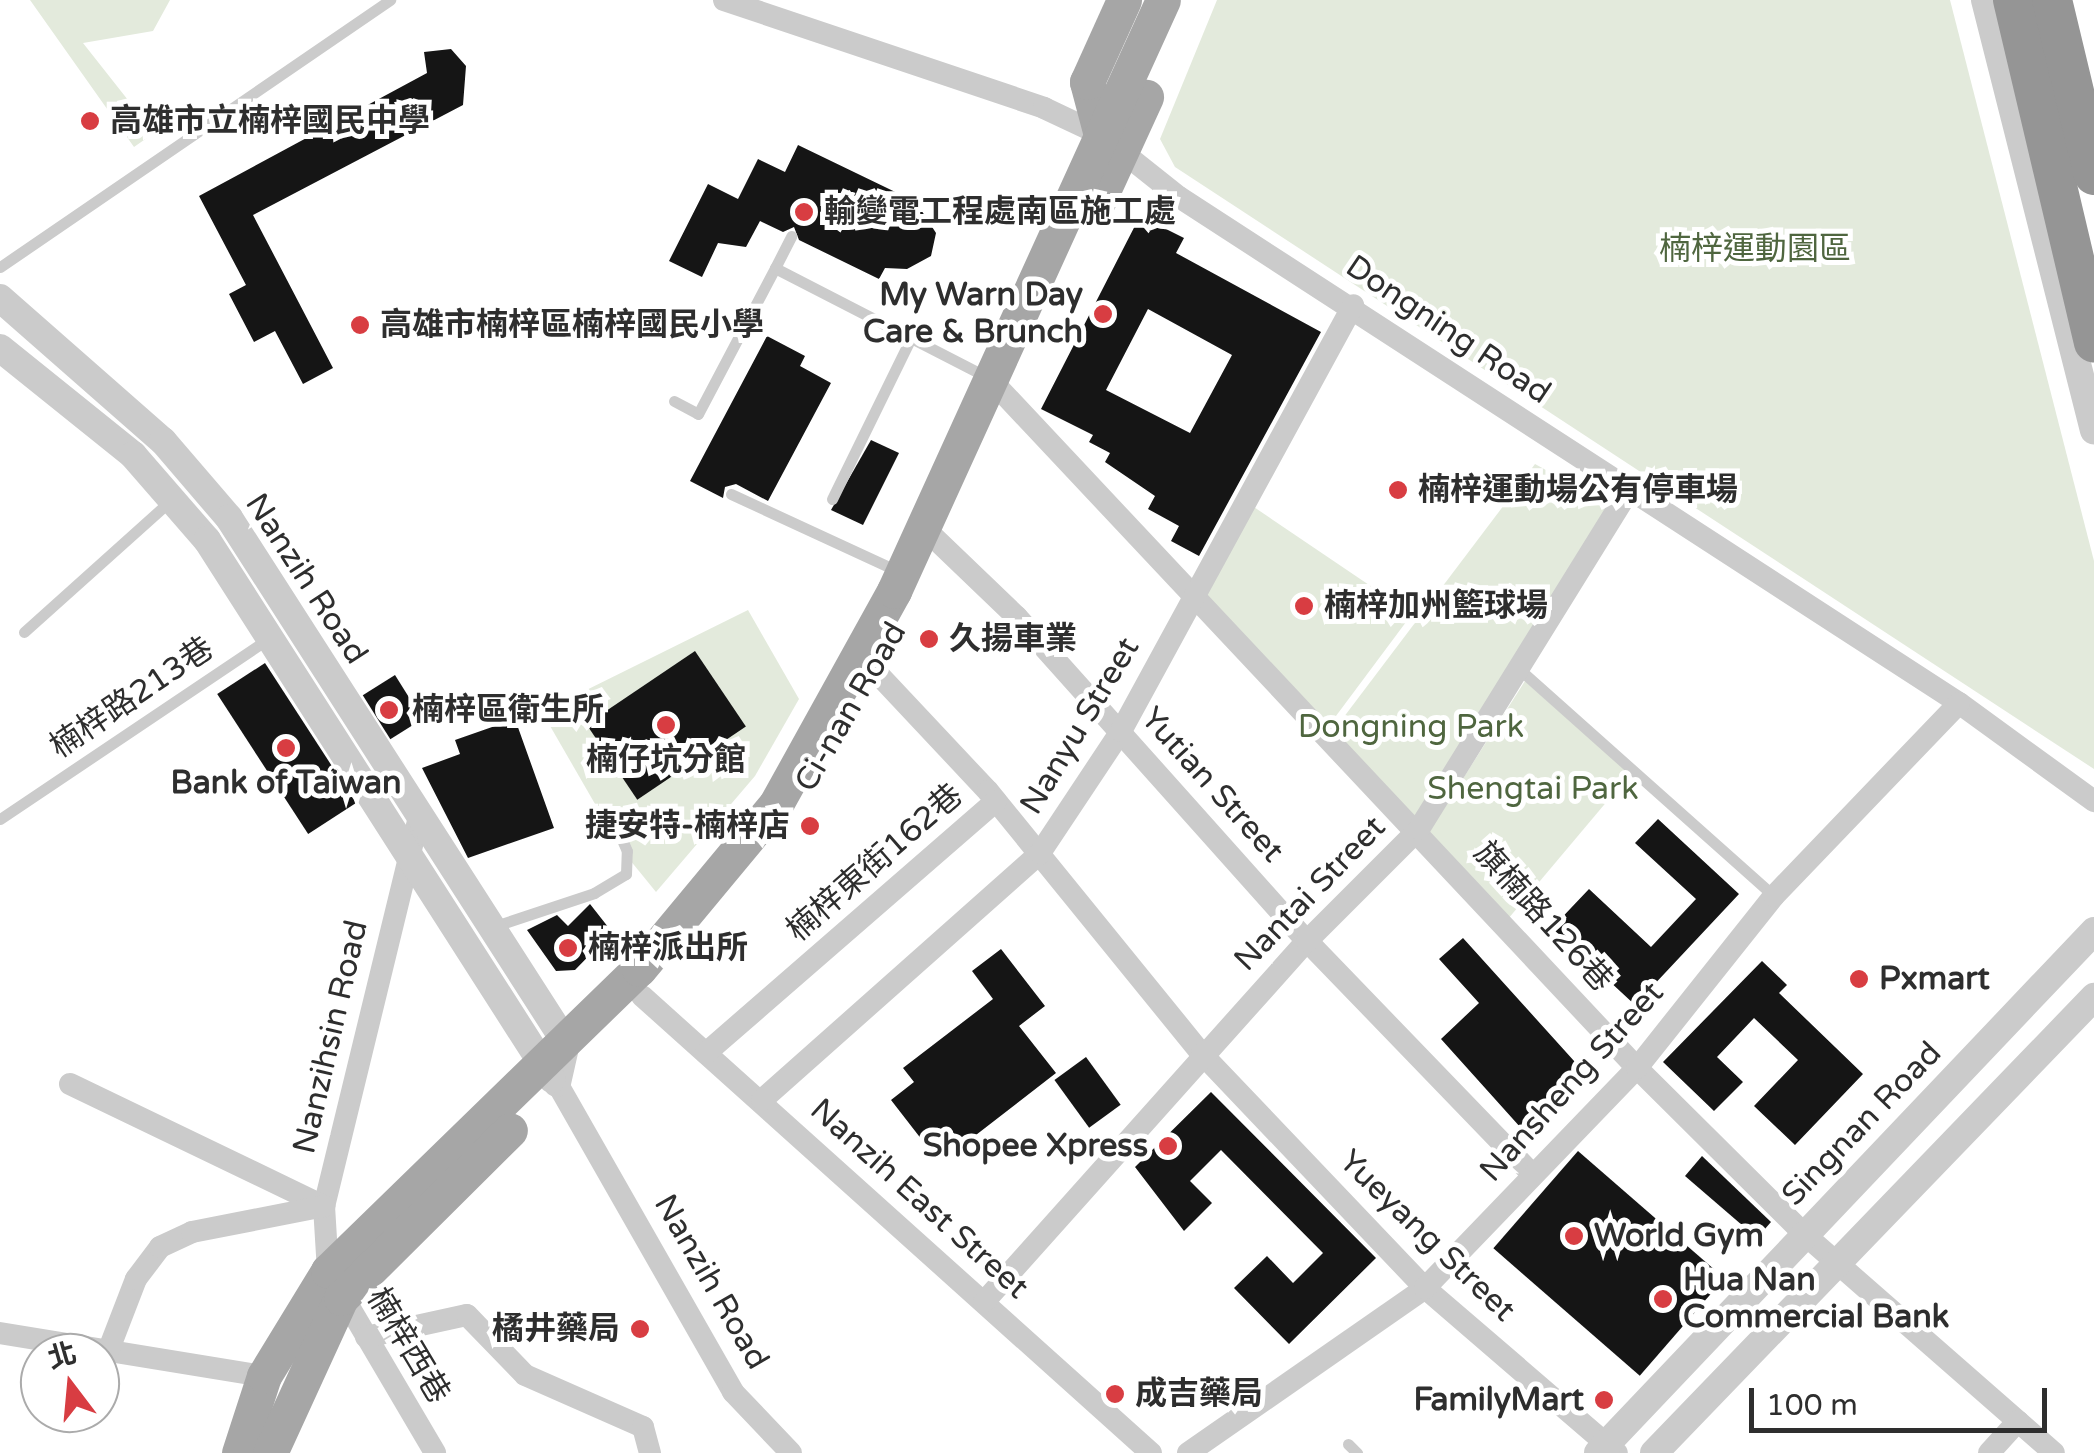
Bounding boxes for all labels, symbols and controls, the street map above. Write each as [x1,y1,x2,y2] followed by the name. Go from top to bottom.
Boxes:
[110,102,430,140] place label: 高雄市立楠梓國民中學
[79,110,101,132] marker: 高雄市立楠梓國民中學
[824,193,1176,231] place label: 輸變電工程處南區施工處
[793,201,815,223] marker: 輸變電工程處南區施工處
[1659,230,1851,268] park label: 楠梓運動園區
[1338,247,1558,413] street label: Dongning Road
[863,277,1083,352] place label: My Warn Day Care & Brunch
[1092,303,1114,325] marker: My Warn Day Care & Brunch
[380,306,764,344] place label: 高雄市楠梓區楠梓國民小學
[349,314,371,336] marker: 高雄市楠梓區楠梓國民小學
[1418,471,1738,509] place label: 楠梓運動場公有停車場
[1387,479,1409,501] marker: 楠梓運動場公有停車場
[237,487,375,671] street label: Nanzih Road
[1324,587,1548,625] place label: 楠梓加州籃球場
[1293,595,1315,617] marker: 楠梓加州籃球場
[787,616,915,798] street label: Ci-nan Road
[949,620,1077,658] place label: 久揚車業
[918,628,940,650] marker: 久揚車業
[43,629,221,767] street label: 楠梓路213巷
[1012,631,1148,821] street label: Nanyu Street
[412,691,604,729] place label: 楠梓區衛生所
[376,697,402,723] marker: 楠梓區衛生所
[1132,700,1292,870] street label: Yutian Street
[1298,708,1524,746] park label: Dongning Park
[655,714,677,736] marker: 楠仔坑分館
[275,737,297,759] marker: Bank of Taiwan
[586,741,746,779] place label: 楠仔坑分館
[171,764,401,802] place label: Bank of Taiwan
[1427,770,1639,808] park label: Shengtai Park
[779,776,971,950] street label: 楠梓東街162巷
[585,807,790,845] place label: 捷安特-楠梓店
[1226,808,1394,980] street label: Nantai Street
[799,815,821,837] marker: 捷安特-楠梓店
[1466,834,1620,1000] street label: 旗楠路126巷
[286,917,376,1157] street label: Nanzihsin Road
[588,929,748,967] place label: 楠梓派出所
[557,937,579,959] marker: 楠梓派出所
[1879,960,1990,998] place label: Pxmart
[1848,968,1870,990] marker: Pxmart
[1472,974,1672,1190] street label: Nansheng Street
[1774,1034,1950,1214] street label: Singnan Road
[802,1091,1036,1307] street label: Nanzih East Street
[923,1127,1148,1165] place label: Shopee Xpress
[1157,1135,1179,1157] marker: Shopee Xpress
[1331,1142,1523,1330] street label: Yueyang Street
[646,1188,776,1376] street label: Nanzih Road
[1594,1217,1764,1255] place label: World Gym
[1563,1225,1585,1247] marker: World Gym
[1683,1262,1949,1337] place label: Hua Nan Commercial Bank
[359,1281,457,1411] street label: 楠梓西巷
[1652,1288,1674,1310] marker: Hua Nan Commercial Bank
[492,1310,620,1348] place label: 橘井藥局
[629,1318,651,1340] marker: 橘井藥局
[20,1333,120,1433] north arrow
[44,1336,80,1376] text: 北
[1754,1368,2052,1430] scale bar
[1135,1375,1263,1413] place label: 成吉藥局
[1413,1381,1584,1419] place label: FamilyMart
[1104,1383,1126,1405] marker: 成吉藥局
[1766,1387,1858,1424] text: 100 m
[1593,1389,1615,1411] marker: FamilyMart

